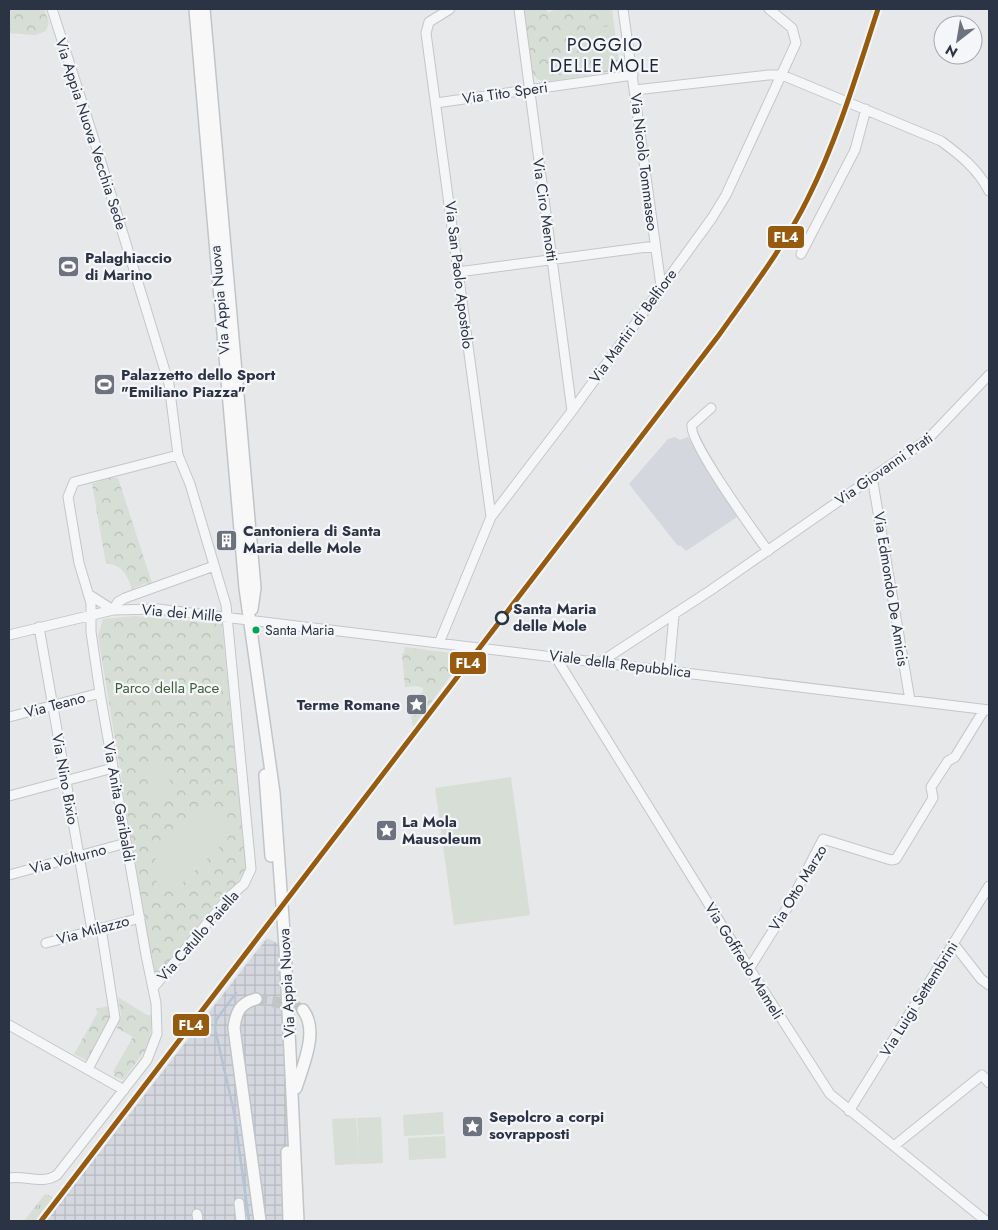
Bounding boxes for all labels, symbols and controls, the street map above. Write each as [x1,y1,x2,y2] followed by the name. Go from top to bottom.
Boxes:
[933,15,983,65] north arrow
[550,32,660,79] district label: POGGIO DELLE MOLE
[50,35,133,233] street label: Via Appia Nuova Vecchia Sede
[941,40,961,63] text: N
[461,76,549,110] street label: Via Tito Speri
[625,92,663,232] street label: Via Nicolò Tommaseo
[527,157,563,263] street label: Via Ciro Menotti
[439,200,479,350] street label: Via San Paolo Apostolo
[767,225,805,249] line badge: FL4
[774,227,799,247] text: FL4
[204,245,236,355] street label: Via Appia Nuova
[85,247,172,286] place label: Palaghiaccio di Marino
[57,255,81,279] sports icon: Palaghiaccio di Marino
[584,264,682,388] street label: Via Martiri di Belfiore
[121,364,275,403] place label: Palazzetto dello Sport "Emiliano Piazza"
[93,372,117,396] sports icon: Palazzetto dello Sport "Emiliano Piazza"
[831,427,937,511] street label: Via Giovanni Prati
[868,510,914,668] street label: Via Edmondo De Amicis
[243,520,381,559] place label: Cantoniera di Santa Maria delle Mole
[215,528,239,552] building icon: Cantoniera di Santa Maria delle Mole
[513,598,596,637] place label: Santa Maria delle Mole
[141,599,224,628] street label: Via dei Mille
[495,611,509,625] marker: Santa Maria delle Mole
[265,620,334,640] place label: Santa Maria
[251,625,261,635] marker: Santa Maria
[548,644,692,684] street label: Viale della Repubblica
[449,651,487,675] line badge: FL4
[456,653,481,673] text: FL4
[115,677,220,699] park label: Parco della Pace
[22,686,88,724] street label: Via Teano
[404,693,428,717] place icon: Terme Romane
[297,694,400,716] place label: Terme Romane
[46,732,84,826] street label: Via Nino Bixio
[98,740,140,864] street label: Via Anita Garibaldi
[402,811,481,850] place label: La Mola Mausoleum
[374,819,398,843] place icon: La Mola Mausoleum
[27,838,109,880] street label: Via Volturno
[764,841,832,935] street label: Via Otto Marzo
[152,885,244,987] street label: Via Catullo Paiella
[699,898,789,1024] street label: Via Goffredo Mameli
[54,910,132,950] street label: Via Milazzo
[273,928,301,1038] street label: Via Appia Nuova
[875,937,963,1061] street label: Via Luigi Settembrini
[172,1013,210,1037] line badge: FL4
[179,1015,204,1035] text: FL4
[489,1106,604,1145] place label: Sepolcro a corpi sovrapposti
[461,1114,485,1138] place icon: Sepolcro a corpi sovrapposti

